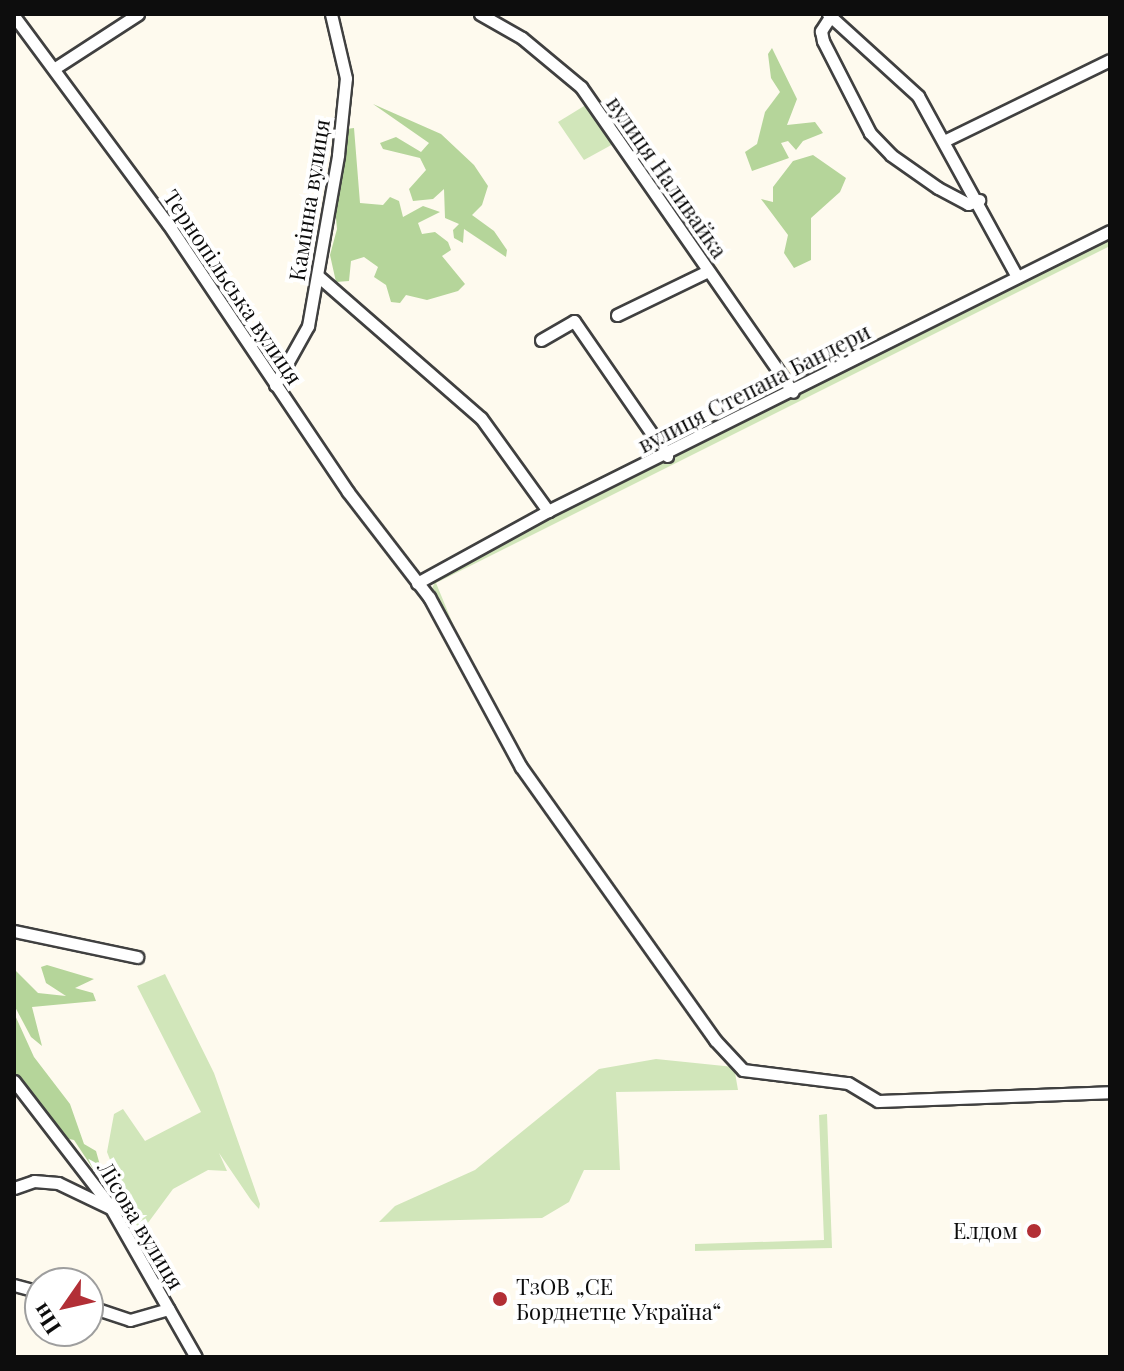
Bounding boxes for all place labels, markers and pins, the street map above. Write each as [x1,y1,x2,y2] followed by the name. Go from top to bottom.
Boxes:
[953,1218,1018,1244] place label: Елдом
[1025,1222,1043,1240] marker: Елдом
[516,1273,721,1324] place label: ТзОВ „СЕ Борднетце Україна“
[491,1290,509,1308] marker: ТзОВ „СЕ Борднетце Україна“

